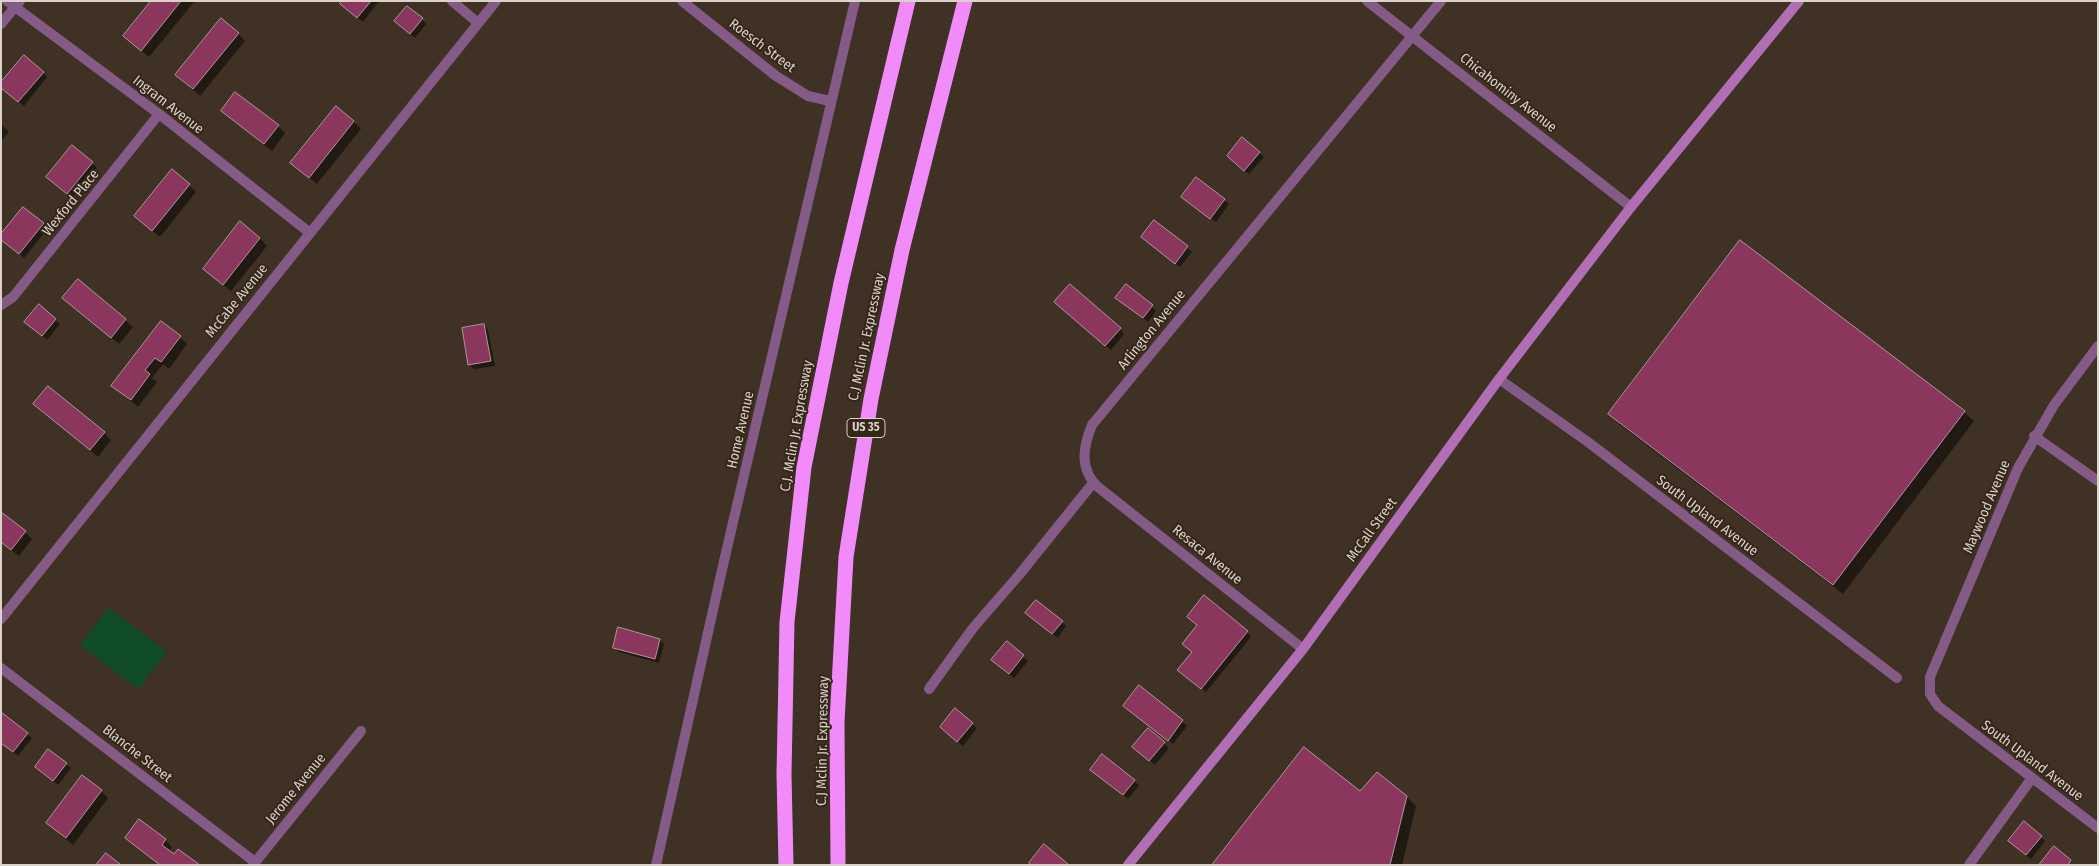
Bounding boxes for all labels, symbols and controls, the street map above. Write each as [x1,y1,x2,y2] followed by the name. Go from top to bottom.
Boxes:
[725,16,799,76] street label: Roesch Street
[1456,50,1560,136] street label: Chicahominy Avenue
[129,72,207,138] street label: Ingram Avenue
[39,166,103,240] street label: Wexford Place
[202,261,272,341] street label: McCabe Avenue
[845,272,889,402] street label: C.J Mclin Jr. Expressway
[1115,287,1189,373] street label: Arlington Avenue
[777,359,817,493] street label: C.J. Mclin Jr. Expressway
[724,390,758,470] street label: Home Avenue
[847,418,885,438] road number: US 35
[1960,458,2014,556] street label: Maywood Avenue
[1653,472,1761,560] street label: South Upland Avenue
[1343,495,1401,565] street label: McCall Street
[1169,522,1245,588] street label: Resaca Avenue
[813,676,833,806] street label: C.J Mclin Jr. Expressway
[1978,717,2086,805] street label: South Upland Avenue
[99,722,175,786] street label: Blanche Street
[263,750,329,828] street label: Jerome Avenue

